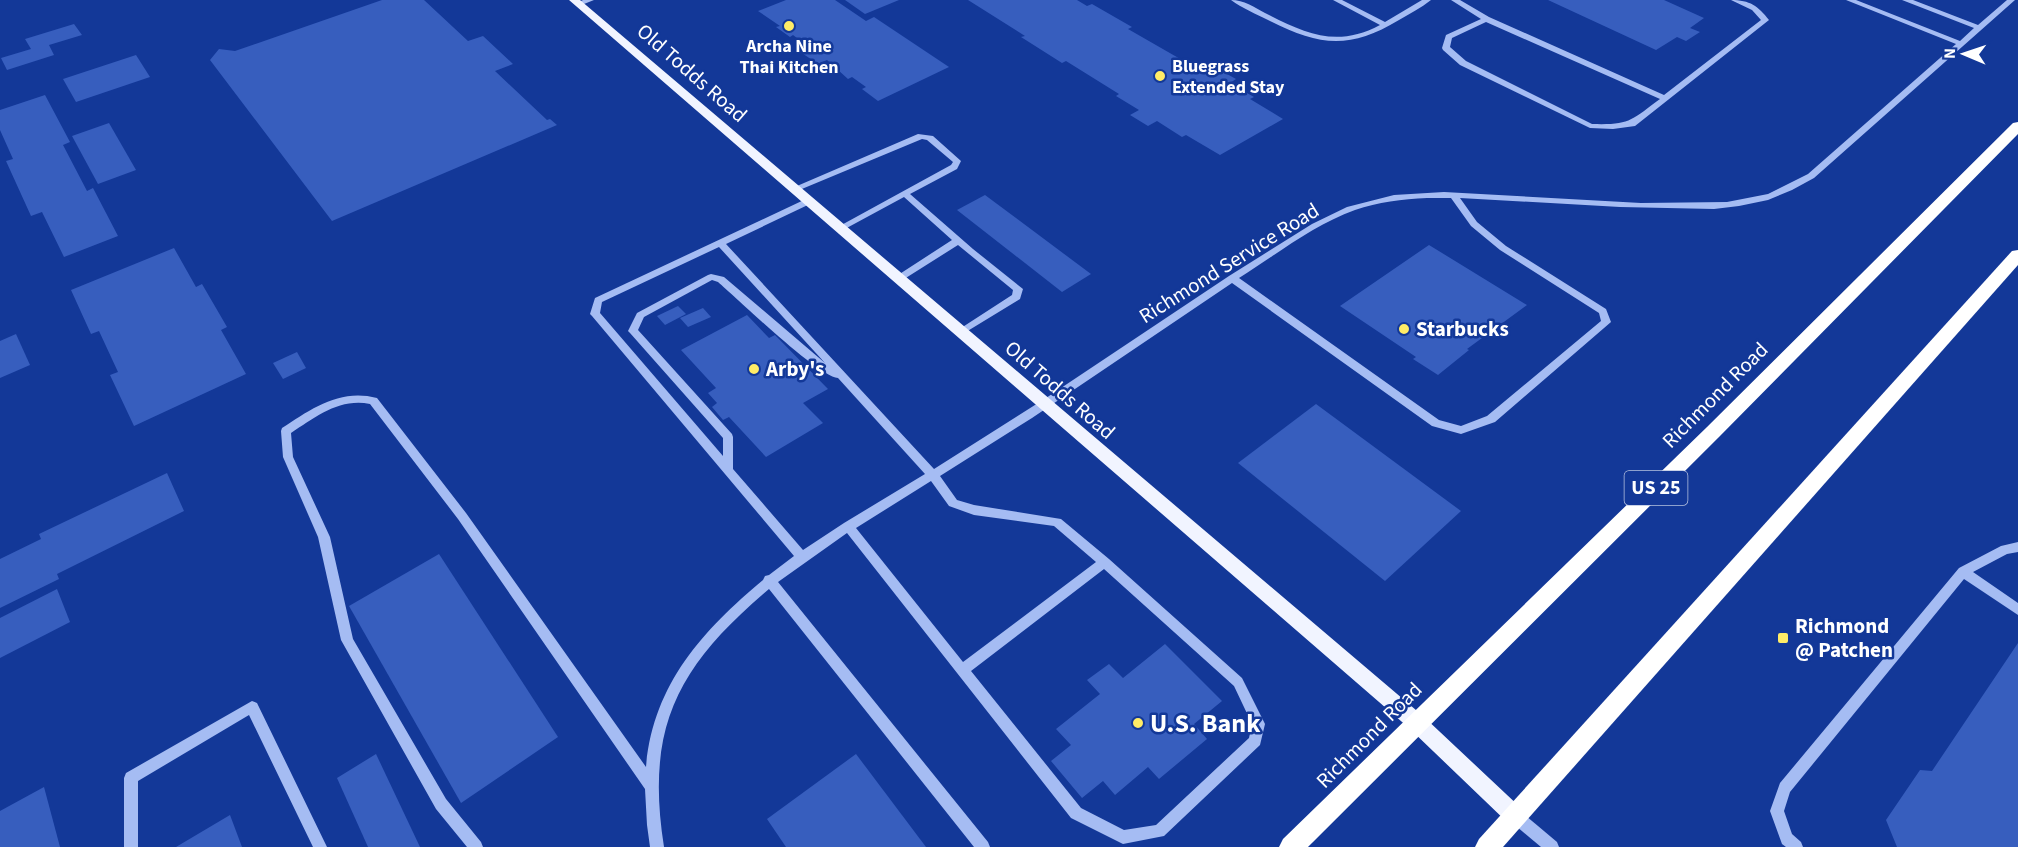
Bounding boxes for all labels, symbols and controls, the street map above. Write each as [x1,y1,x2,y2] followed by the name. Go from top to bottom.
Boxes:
[630,16,754,130] street label: Old Todds Road
[782,19,796,33] marker: Archa Nine Thai Kitchen
[1934,24,1994,84] north arrow
[739,34,839,80] place label: Archa Nine Thai Kitchen
[1939,48,1961,59] text: N
[1172,54,1285,100] place label: Bluegrass Extended Stay
[1153,69,1167,83] marker: Bluegrass Extended Stay
[1133,195,1325,331] street label: Richmond Service Road
[1416,314,1509,344] place label: Starbucks
[1397,322,1411,336] marker: Starbucks
[998,333,1122,447] street label: Old Todds Road
[1655,335,1775,455] street label: Richmond Road
[765,354,824,384] place label: Arby's
[747,362,761,376] marker: Arby's
[1624,471,1688,505] road number: US 25
[1795,611,1893,665] place label: Richmond @ Patchen
[1776,631,1790,645] marker: Richmond @ Patchen
[1309,675,1429,795] street label: Richmond Road
[1150,705,1261,742] place label: U.S. Bank
[1131,716,1145,730] marker: U.S. Bank

